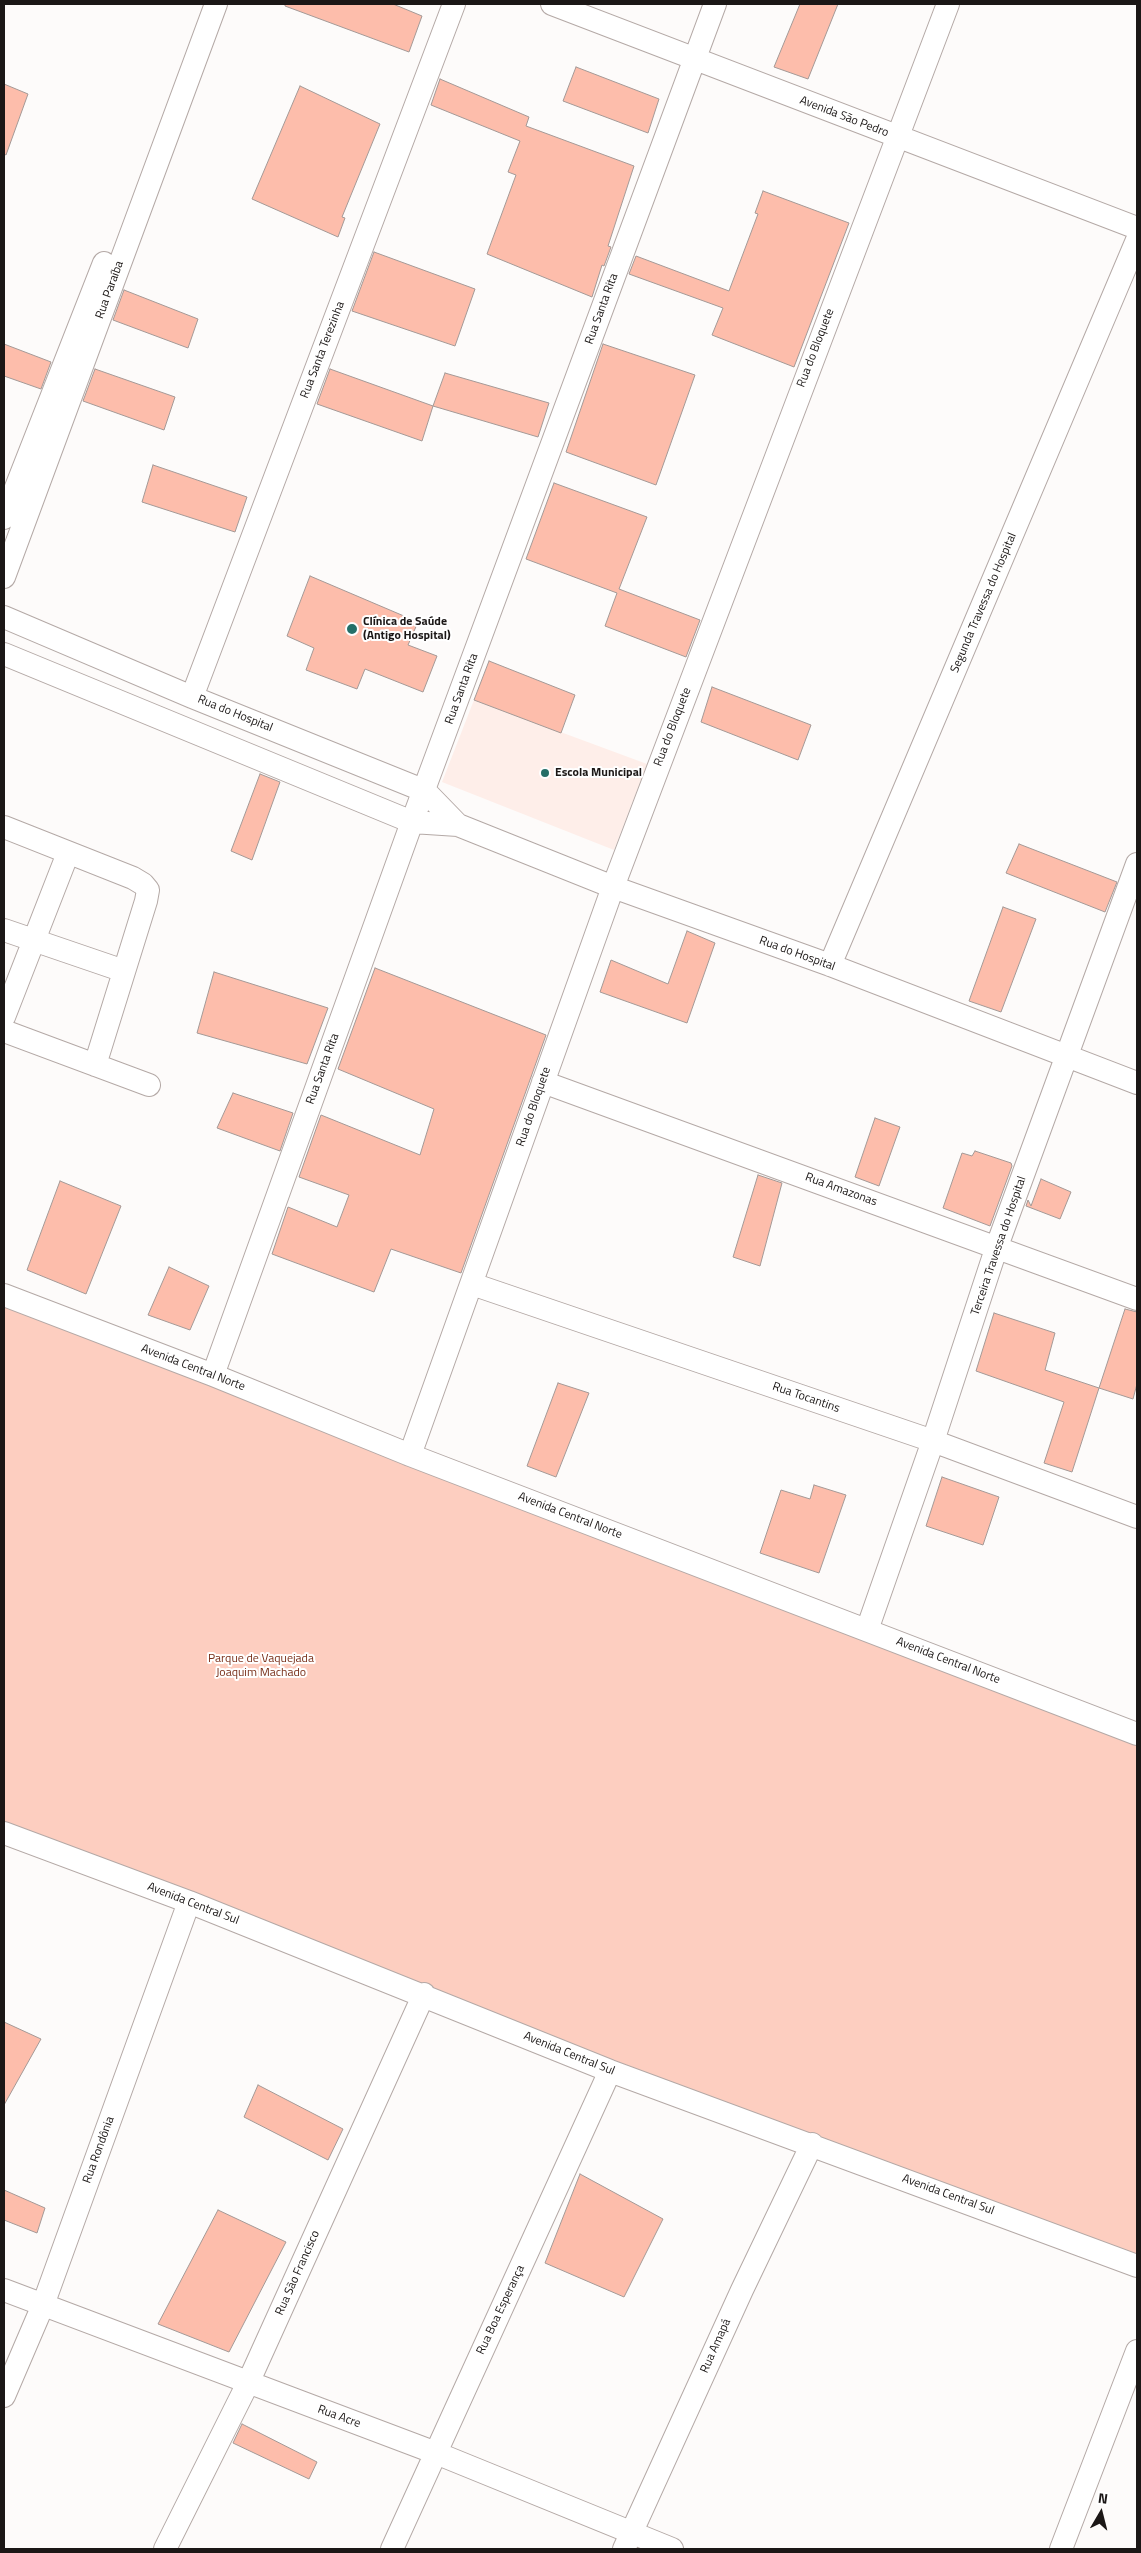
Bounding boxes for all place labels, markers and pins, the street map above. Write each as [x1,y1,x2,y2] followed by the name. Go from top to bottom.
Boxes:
[363,615,451,643] place label: Clínica de Saúde (Antigo Hospital)
[345,622,359,636] marker: Clínica de Saúde (Antigo Hospital)
[555,766,642,780] place label: Escola Municipal
[539,767,551,779] marker: Escola Municipal

